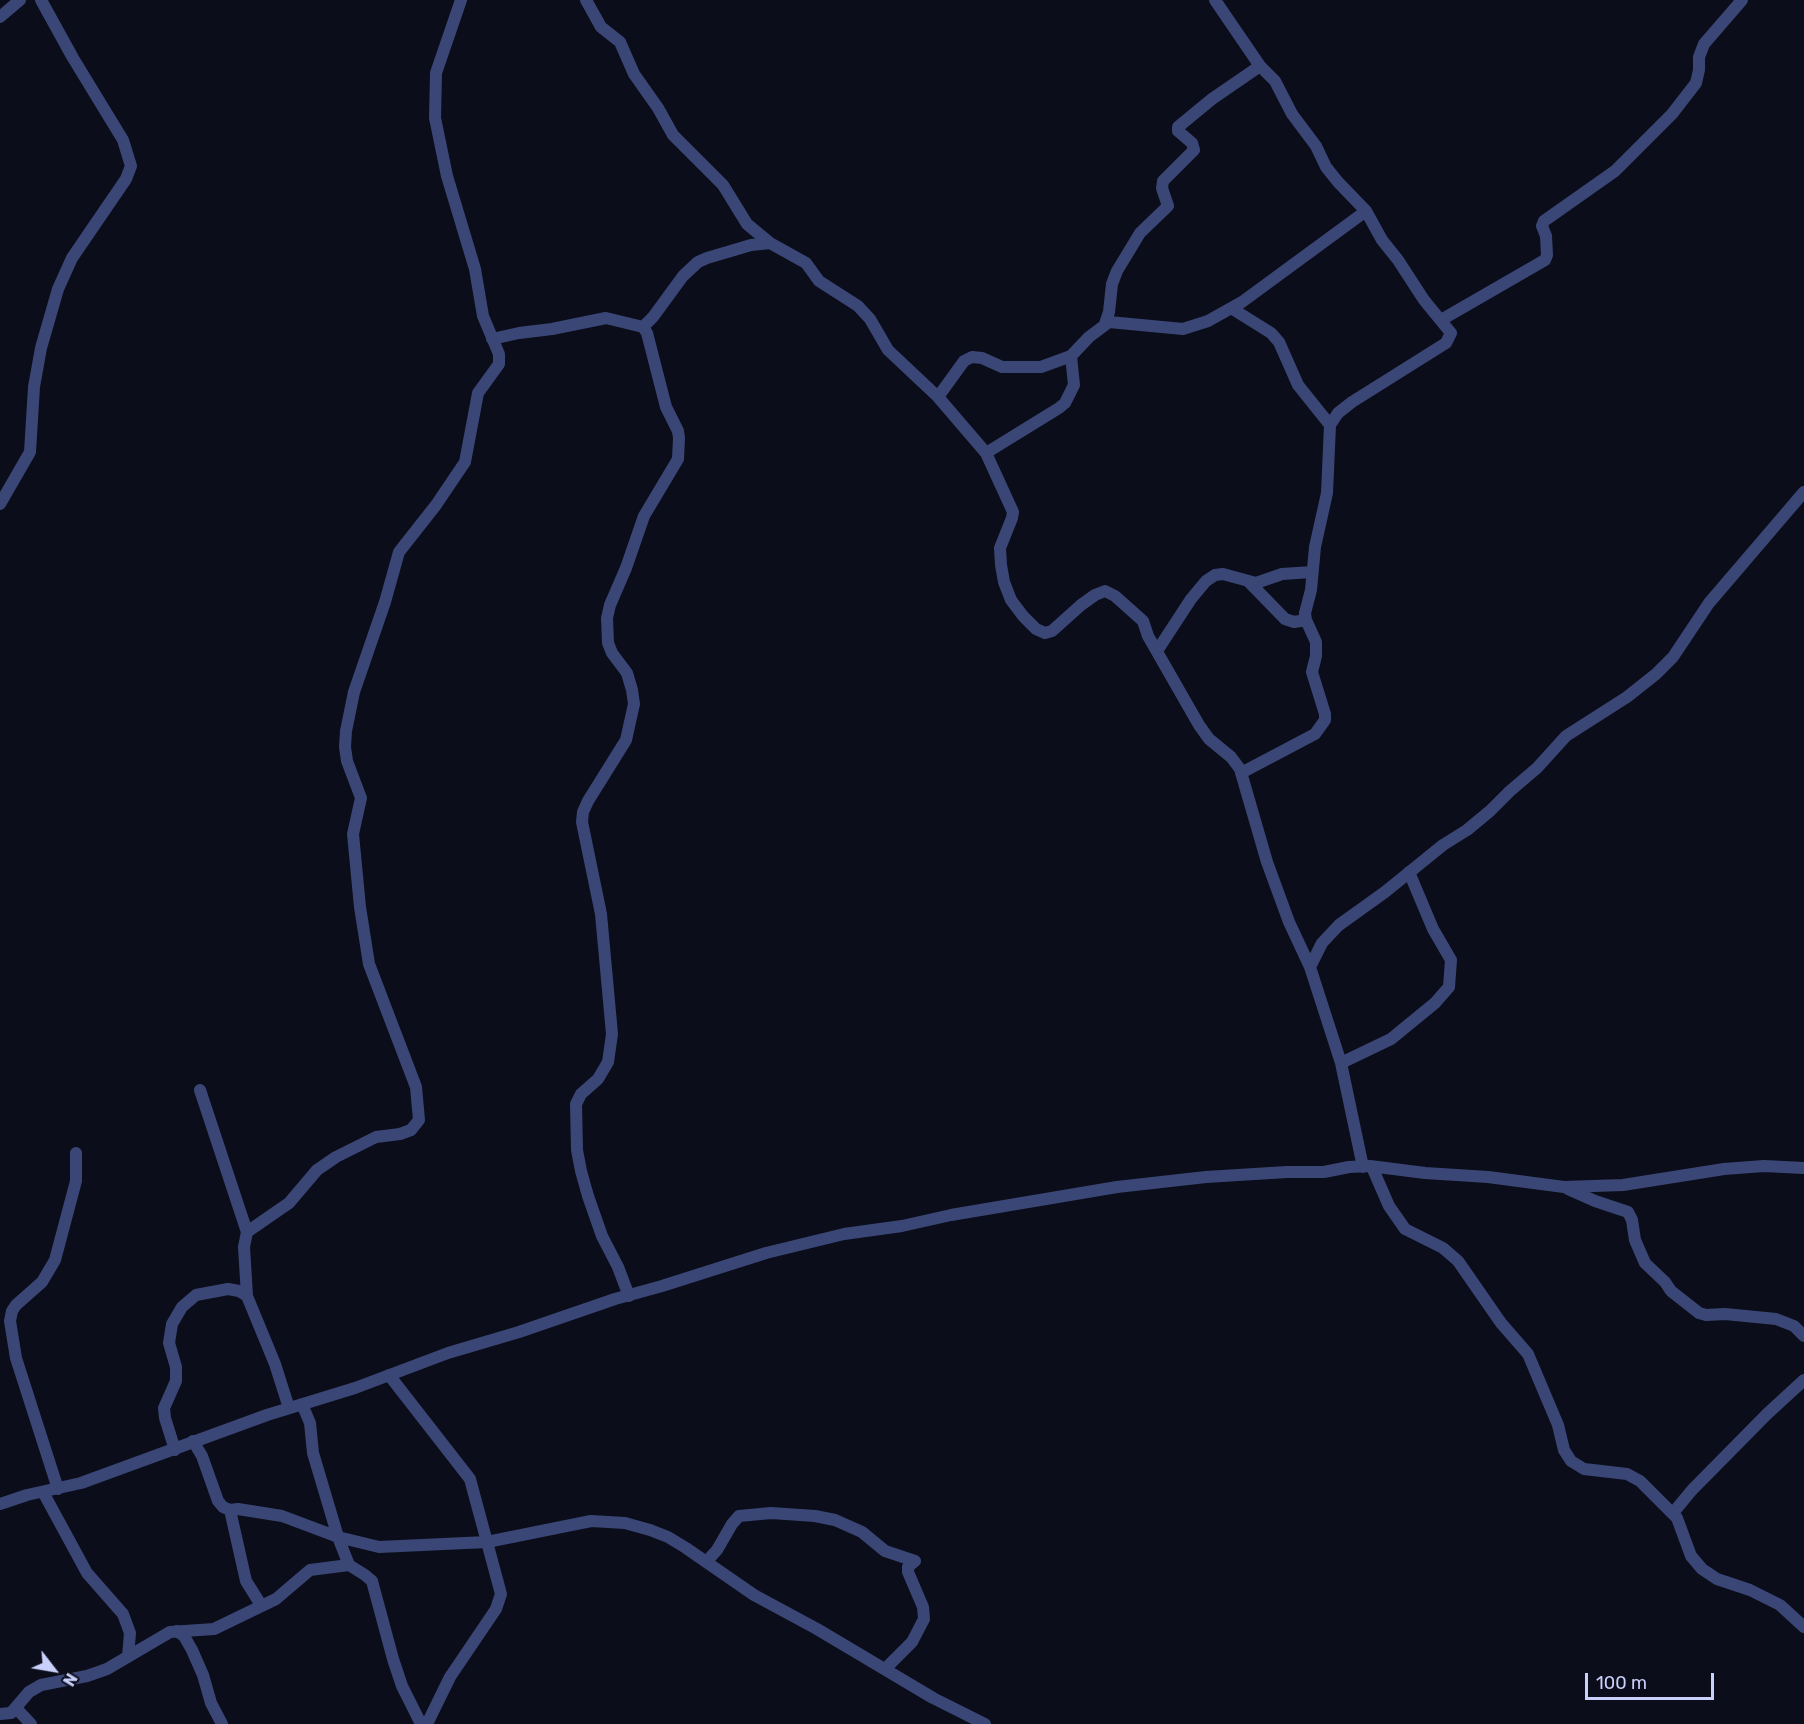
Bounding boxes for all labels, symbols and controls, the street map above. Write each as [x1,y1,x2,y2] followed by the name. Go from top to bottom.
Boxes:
[24,1640,84,1700] north arrow
[1588,1661,1717,1699] scale bar
[59,1670,81,1689] text: N
[1596,1672,1647,1694] text: 100 m

